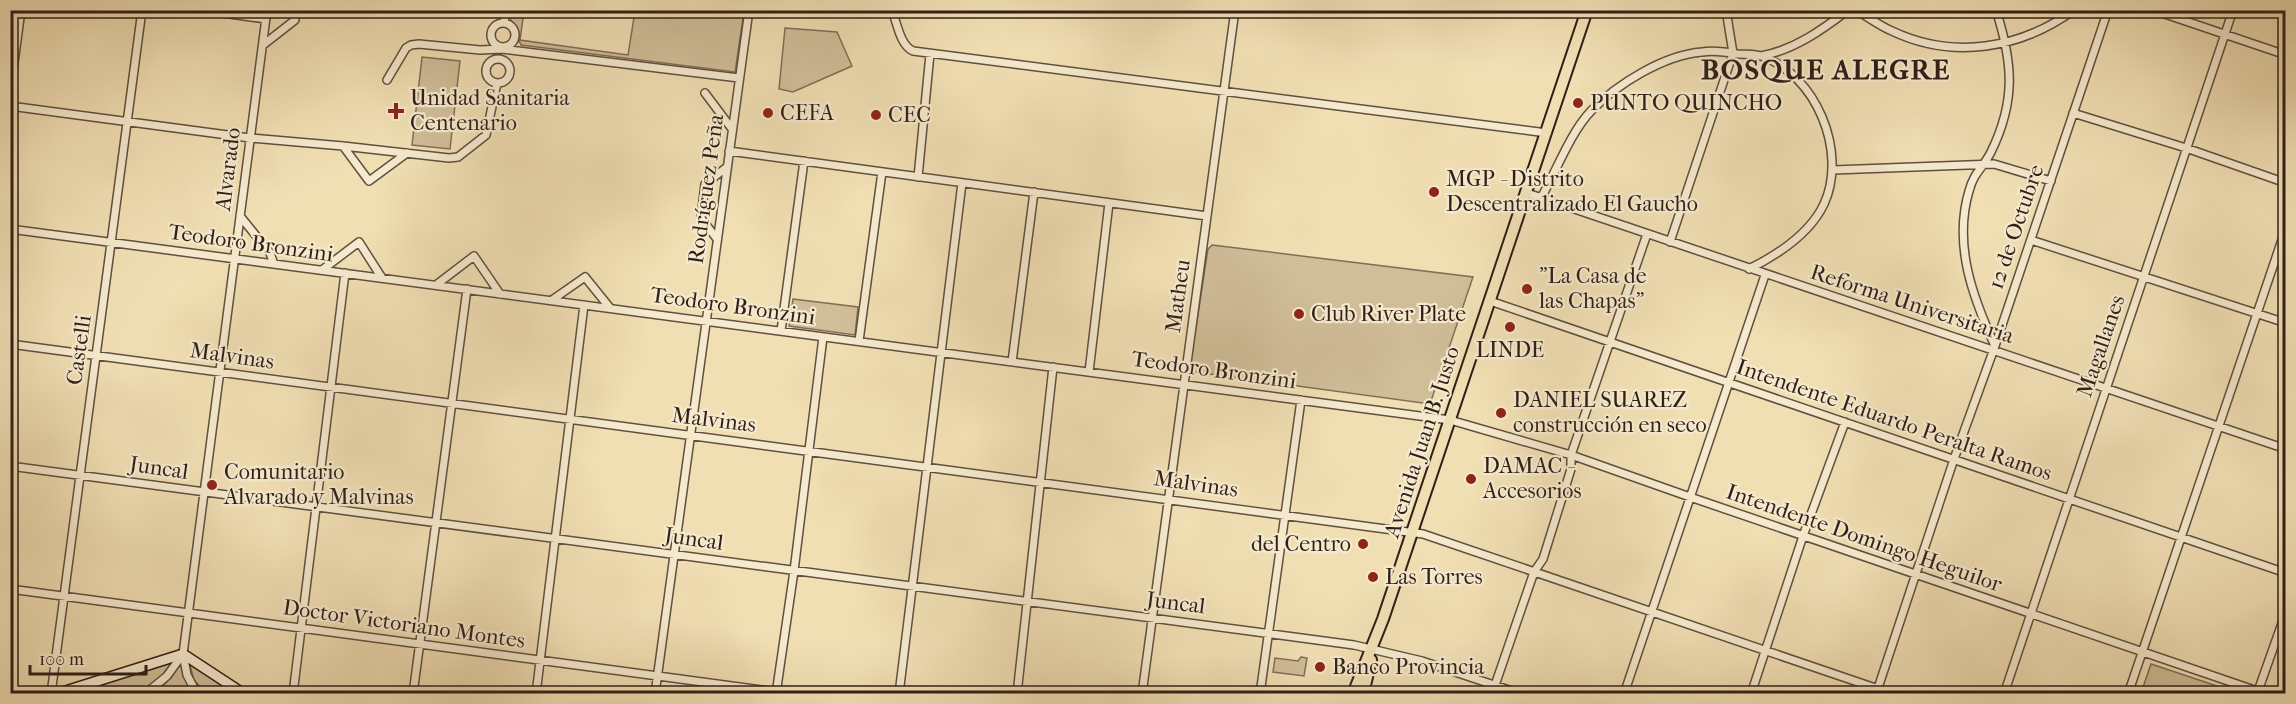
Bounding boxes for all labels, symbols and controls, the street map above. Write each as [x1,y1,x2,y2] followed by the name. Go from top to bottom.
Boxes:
[1701,53,1951,86] district label: BOSQUE ALEGRE
[410,85,571,136] place label: Unidad Sanitaria Centenario
[1590,90,1782,116] place label: PUNTO QUINCHO
[1571,96,1585,110] marker: PUNTO QUINCHO
[780,100,835,126] place label: CEFA
[387,102,405,120] marker: Unidad Sanitaria Centenario
[888,102,931,128] place label: CEC
[761,106,775,120] marker: CEFA
[869,108,883,122] marker: CEC
[683,112,729,266] street label: Rodríguez Peña
[210,126,246,213] street label: Alvarado
[1983,161,2050,293] street label: 12 de Octubre
[1446,166,1698,217] place label: MGP - Distrito Descentralizado El Gaucho
[1427,185,1441,199] marker: MGP - Distrito Descentralizado El Gaucho
[167,219,335,267] street label: Teodoro Bronzini
[1160,257,1196,334] street label: Matheu
[1807,259,2018,349] street label: Reforma Universitaria
[1538,263,1647,314] place label: "La Casa de las Chapas"
[649,282,817,330] street label: Teodoro Bronzini
[1520,282,1534,296] marker: "La Casa de las Chapas"
[2071,292,2131,400] street label: Magallanes
[1311,301,1466,327] place label: Club River Plate
[1292,307,1306,321] marker: Club River Plate
[61,313,97,387] street label: Castelli
[1503,320,1517,334] marker: LINDE
[188,337,276,375] street label: Malvinas
[1476,337,1544,363] place label: LINDE
[1378,343,1465,542] street label: Avenida Juan B. Justo
[1130,346,1298,394] street label: Teodoro Bronzini
[1733,354,2055,486] street label: Intendente Eduardo Peralta Ramos
[1513,387,1707,438] place label: DANIEL SUAREZ construcción en seco
[670,402,758,438] street label: Malvinas
[1494,406,1508,420] marker: DANIEL SUAREZ construcción en seco
[126,451,190,485] street label: Juncal
[1482,453,1582,504] place label: DAMAC - Accesorios
[223,459,414,510] place label: Comunitario Alvarado y Malvinas
[1152,465,1240,503] street label: Malvinas
[1464,472,1478,486] marker: DAMAC - Accesorios
[205,478,219,492] marker: Comunitario Alvarado y Malvinas
[1723,479,2006,598] street label: Intendente Domingo Heguilor
[661,522,725,556] street label: Juncal
[1251,531,1351,557] place label: del Centro
[1356,537,1370,551] marker: del Centro
[1385,564,1483,590] place label: Las Torres
[1366,570,1380,584] marker: Las Torres
[1143,586,1207,619] street label: Juncal
[281,594,527,654] street label: Doctor Victoriano Montes
[30,638,146,676] scale bar
[39,649,84,670] text: 100 m
[1332,654,1485,680] place label: Banco Provincia
[1313,660,1327,674] marker: Banco Provincia

